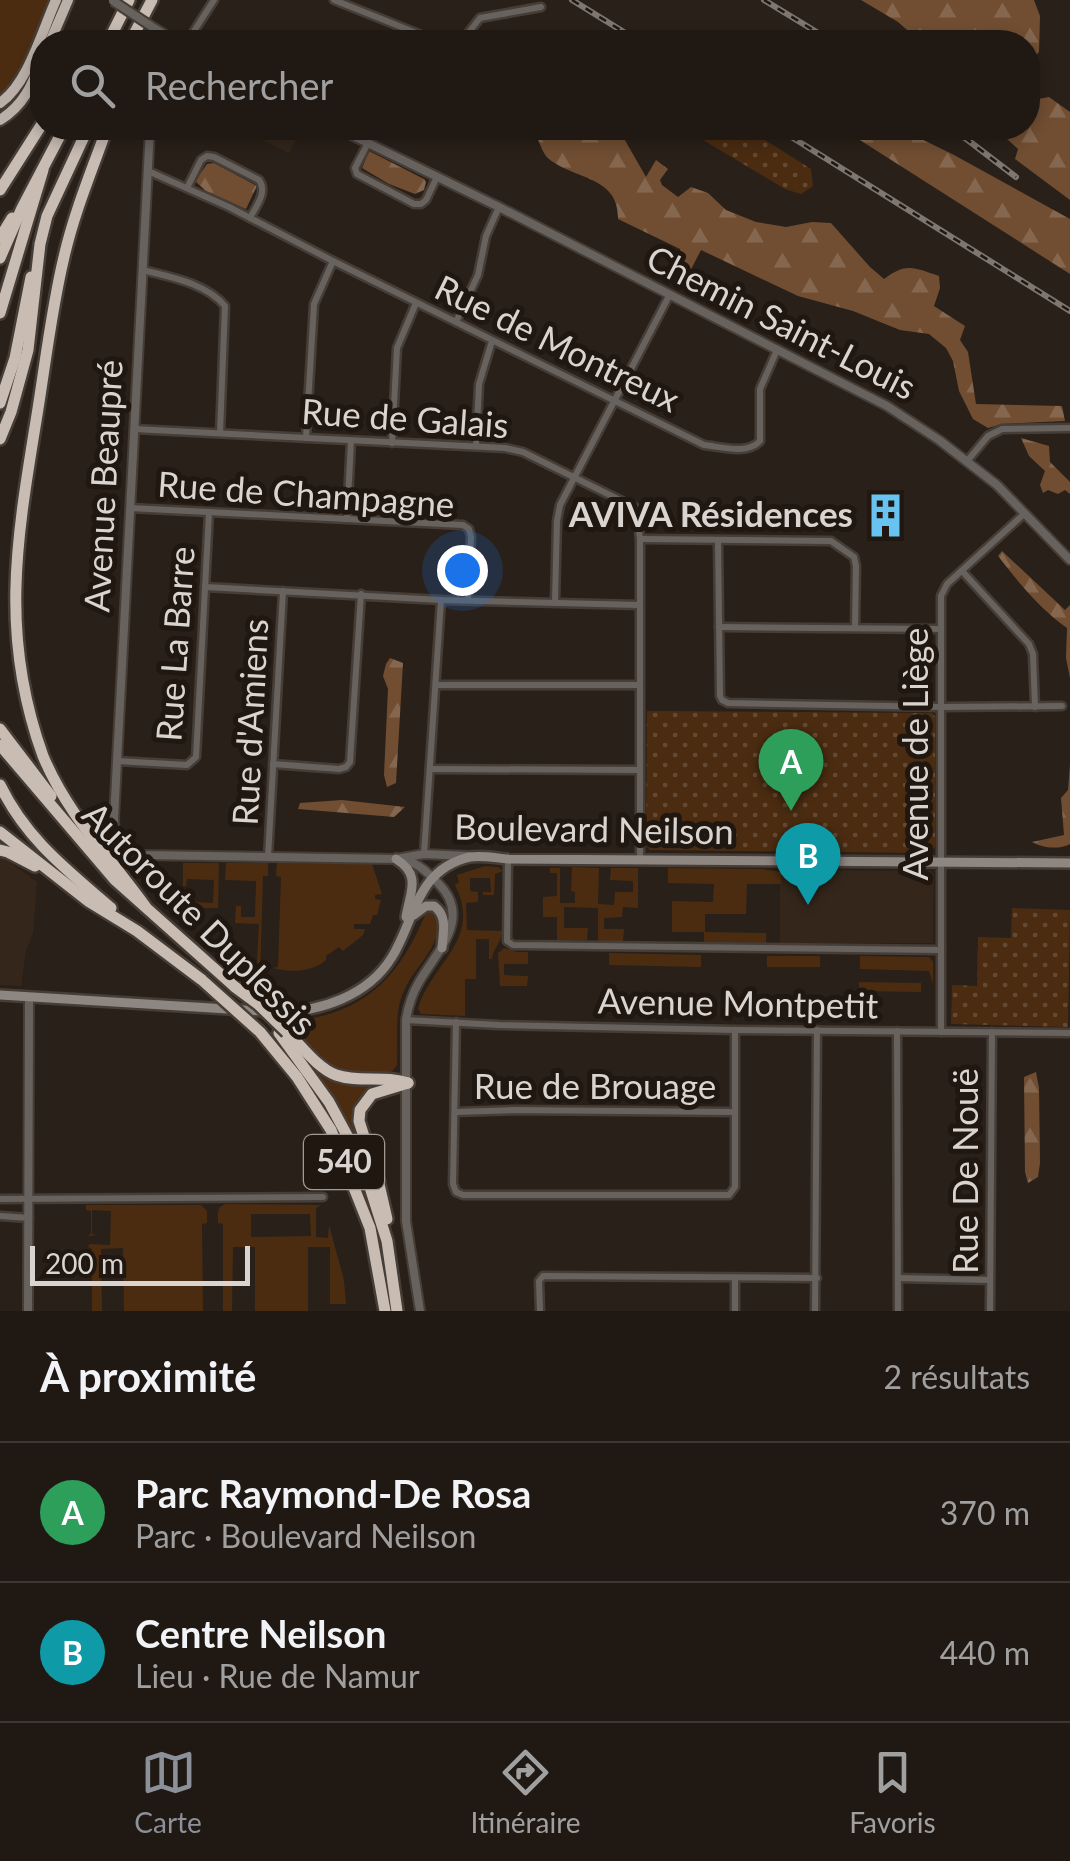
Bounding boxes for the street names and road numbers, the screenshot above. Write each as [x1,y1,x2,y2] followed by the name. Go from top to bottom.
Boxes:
[640,235,923,407] street label: Chemin Saint-Louis
[429,265,687,420] street label: Rue de Montreux
[74,359,130,613] street label: Avenue Beaupré
[300,389,510,445] street label: Rue de Galais
[156,462,456,524] street label: Rue de Champagne
[146,545,202,743] street label: Rue La Barre
[223,617,275,826] street label: Rue d'Amiens
[893,627,935,881] street label: Avenue de Liège
[75,792,326,1043] street label: Autoroute Duplessis
[454,805,734,851] street label: Boulevard Neilson
[597,979,879,1025] street label: Avenue Montpetit
[474,1064,716,1106] street label: Rue de Brouage
[943,1068,985,1274] street label: Rue De Nouë
[304,1135,384,1189] road number: 540

